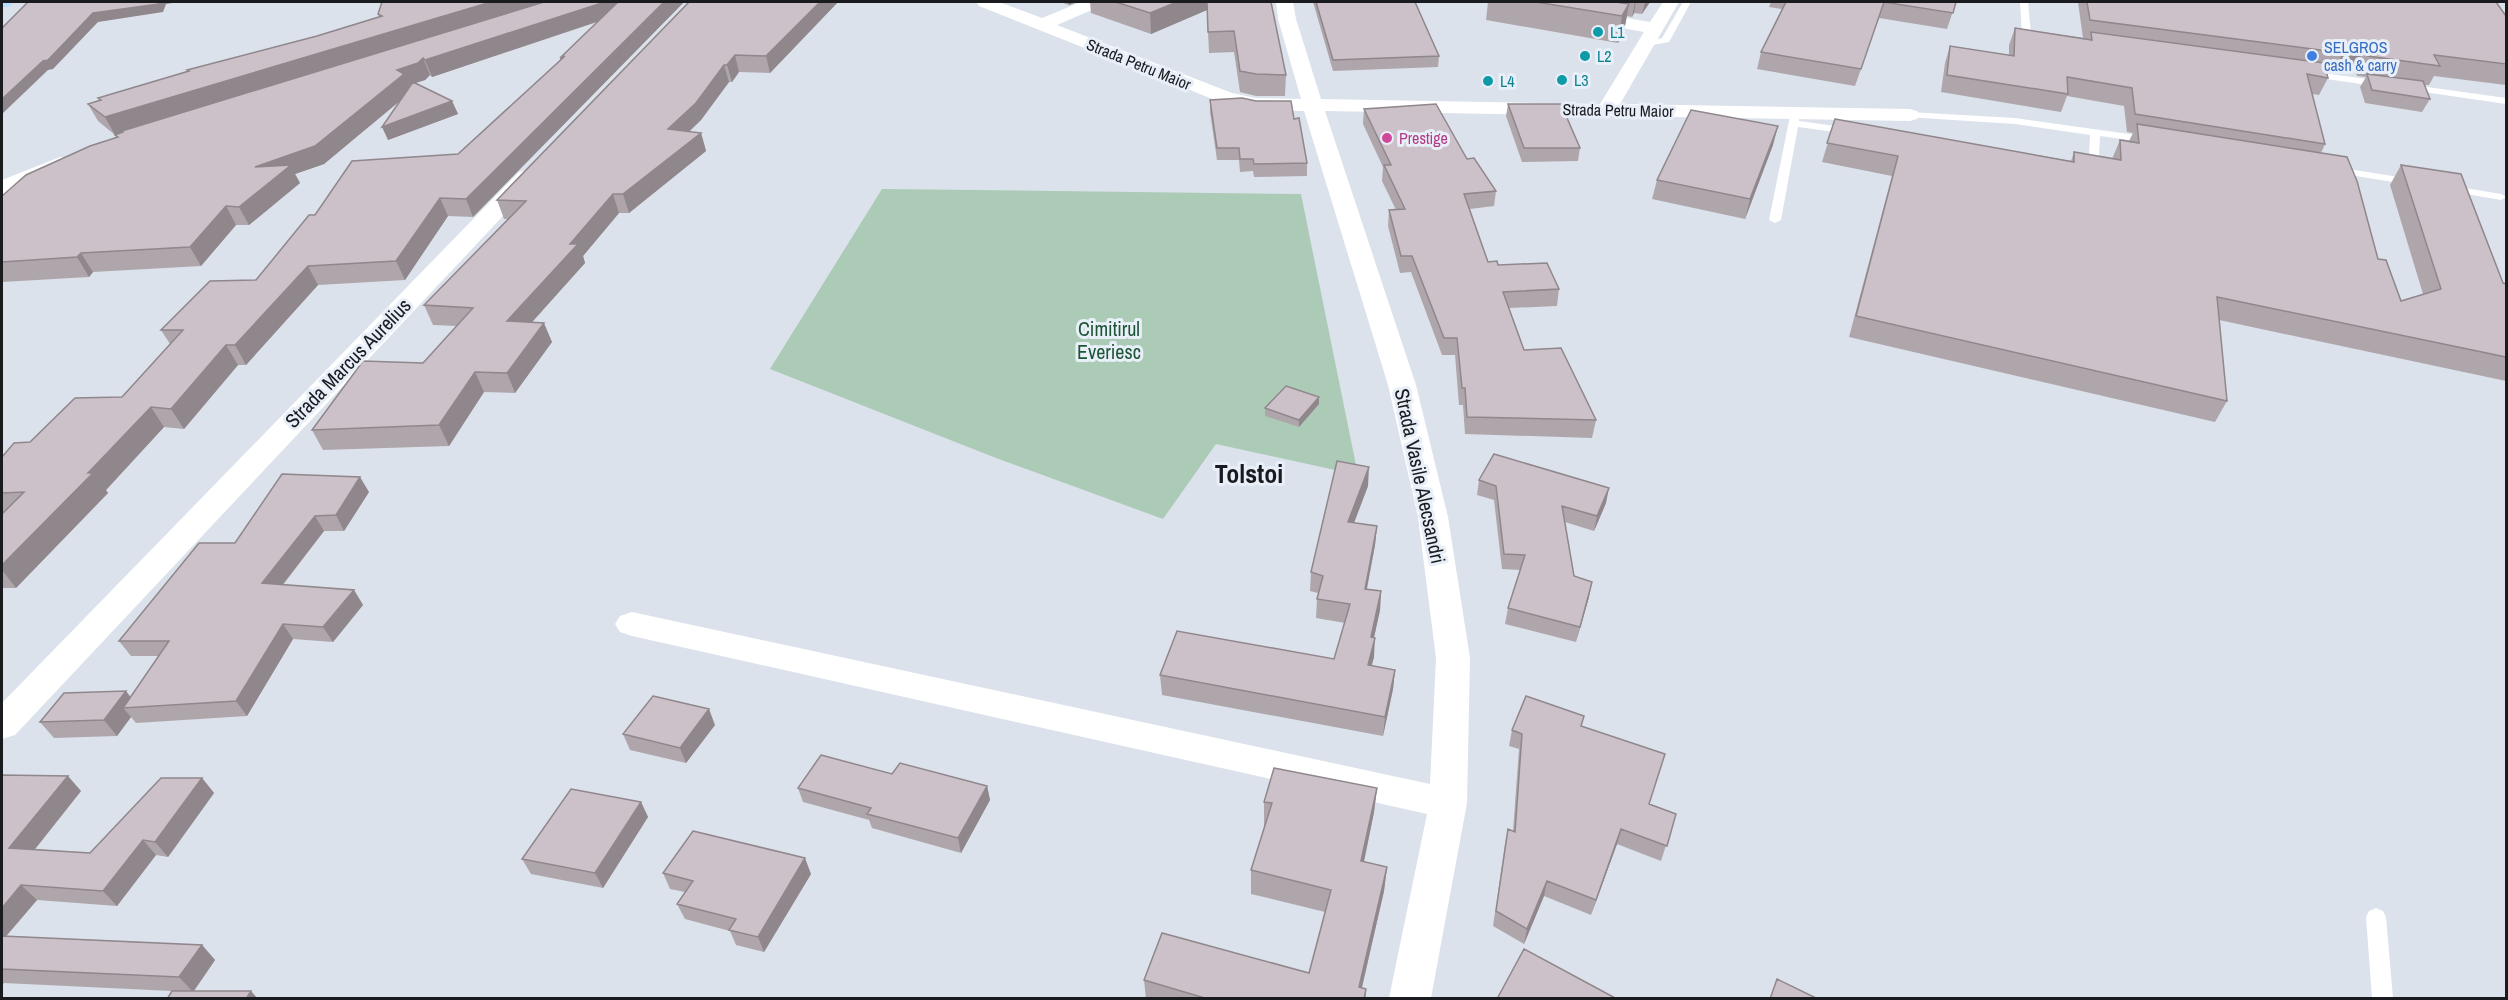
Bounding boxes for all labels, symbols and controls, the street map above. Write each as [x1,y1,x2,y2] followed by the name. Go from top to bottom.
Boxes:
[1610,21,1625,43] place label: L1
[1591,25,1605,39] marker: L1
[1083,33,1195,95] street label: Strada Petru Maior
[2324,36,2397,76] place label: SELGROS cash & carry
[1597,45,1612,67] place label: L2
[1578,49,1592,63] marker: L2
[2305,49,2319,63] marker: SELGROS cash & carry
[1574,69,1589,91] place label: L3
[1500,70,1515,92] place label: L4
[1555,73,1569,87] marker: L3
[1481,74,1495,88] marker: L4
[1562,98,1674,122] street label: Strada Petru Maior
[1399,127,1448,149] place label: Prestige
[1380,131,1394,145] marker: Prestige
[279,292,417,433] street label: Strada Marcus Aurelius
[1077,315,1141,365] park label: Cimitirul Everiesc
[1389,386,1452,566] street label: Strada Vasile Alecsandri
[1215,456,1283,491] district label: Tolstoi

